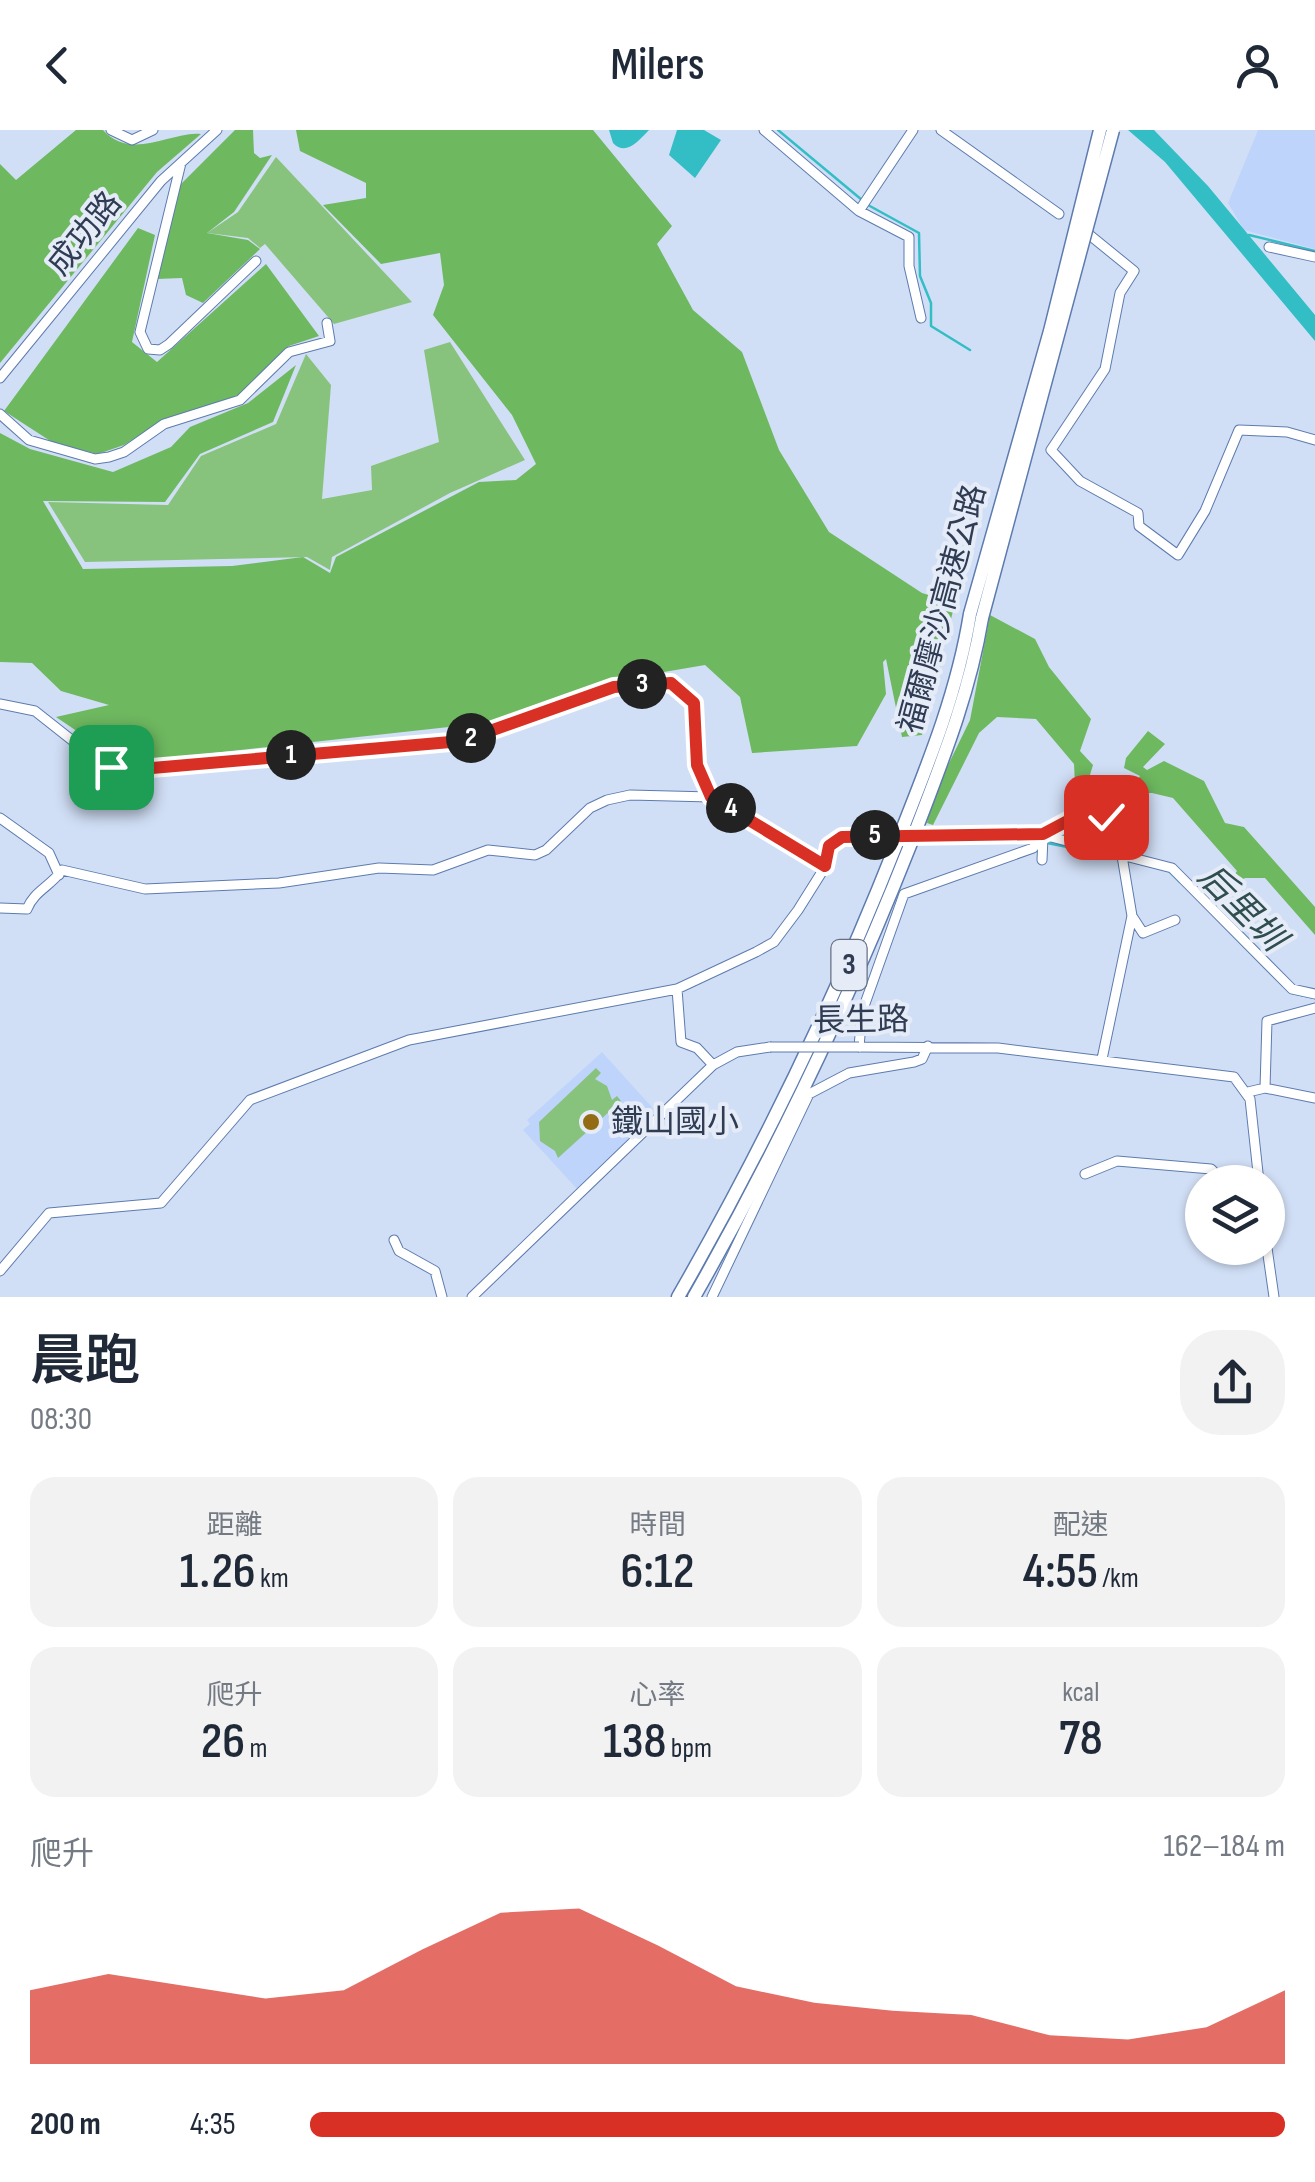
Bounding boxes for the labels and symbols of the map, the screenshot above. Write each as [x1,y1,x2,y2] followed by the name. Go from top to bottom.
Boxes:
[40,184,130,284] street label: 成功路
[891,480,995,738] street label: 福爾摩沙高速公路
[617,659,667,709] pin: 3
[446,713,496,763] pin: 2
[69,725,154,810] pin
[266,730,316,780] pin: 1
[1064,775,1149,860] pin
[706,783,756,833] pin: 4
[850,810,900,860] pin: 5
[1189,856,1297,964] water label: 后里圳
[832,940,866,990] road number: 3
[813,1001,909,1041] street label: 長生路
[611,1103,739,1142] place label: 鐵山國小
[580,1111,602,1133] marker: 鐵山國小

